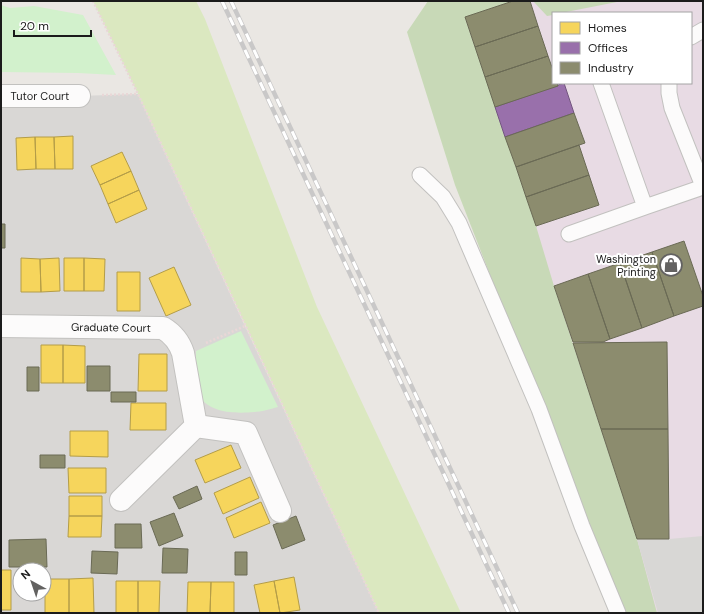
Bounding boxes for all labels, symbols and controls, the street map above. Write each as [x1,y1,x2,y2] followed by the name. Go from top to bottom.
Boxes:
[14,12,91,38] scale bar
[552,12,692,84] legend
[20,18,49,34] text: 20 m
[588,20,627,36] text: Homes
[588,40,628,56] text: Offices
[588,60,634,76] text: Industry
[11,89,69,103] street label: Tutor Court
[596,252,656,279] place label: Washington Printing
[658,252,684,278] shop icon: Washington Printing
[71,320,151,335] street label: Graduate Court
[12,562,52,602] north arrow
[18,566,33,582] text: N

